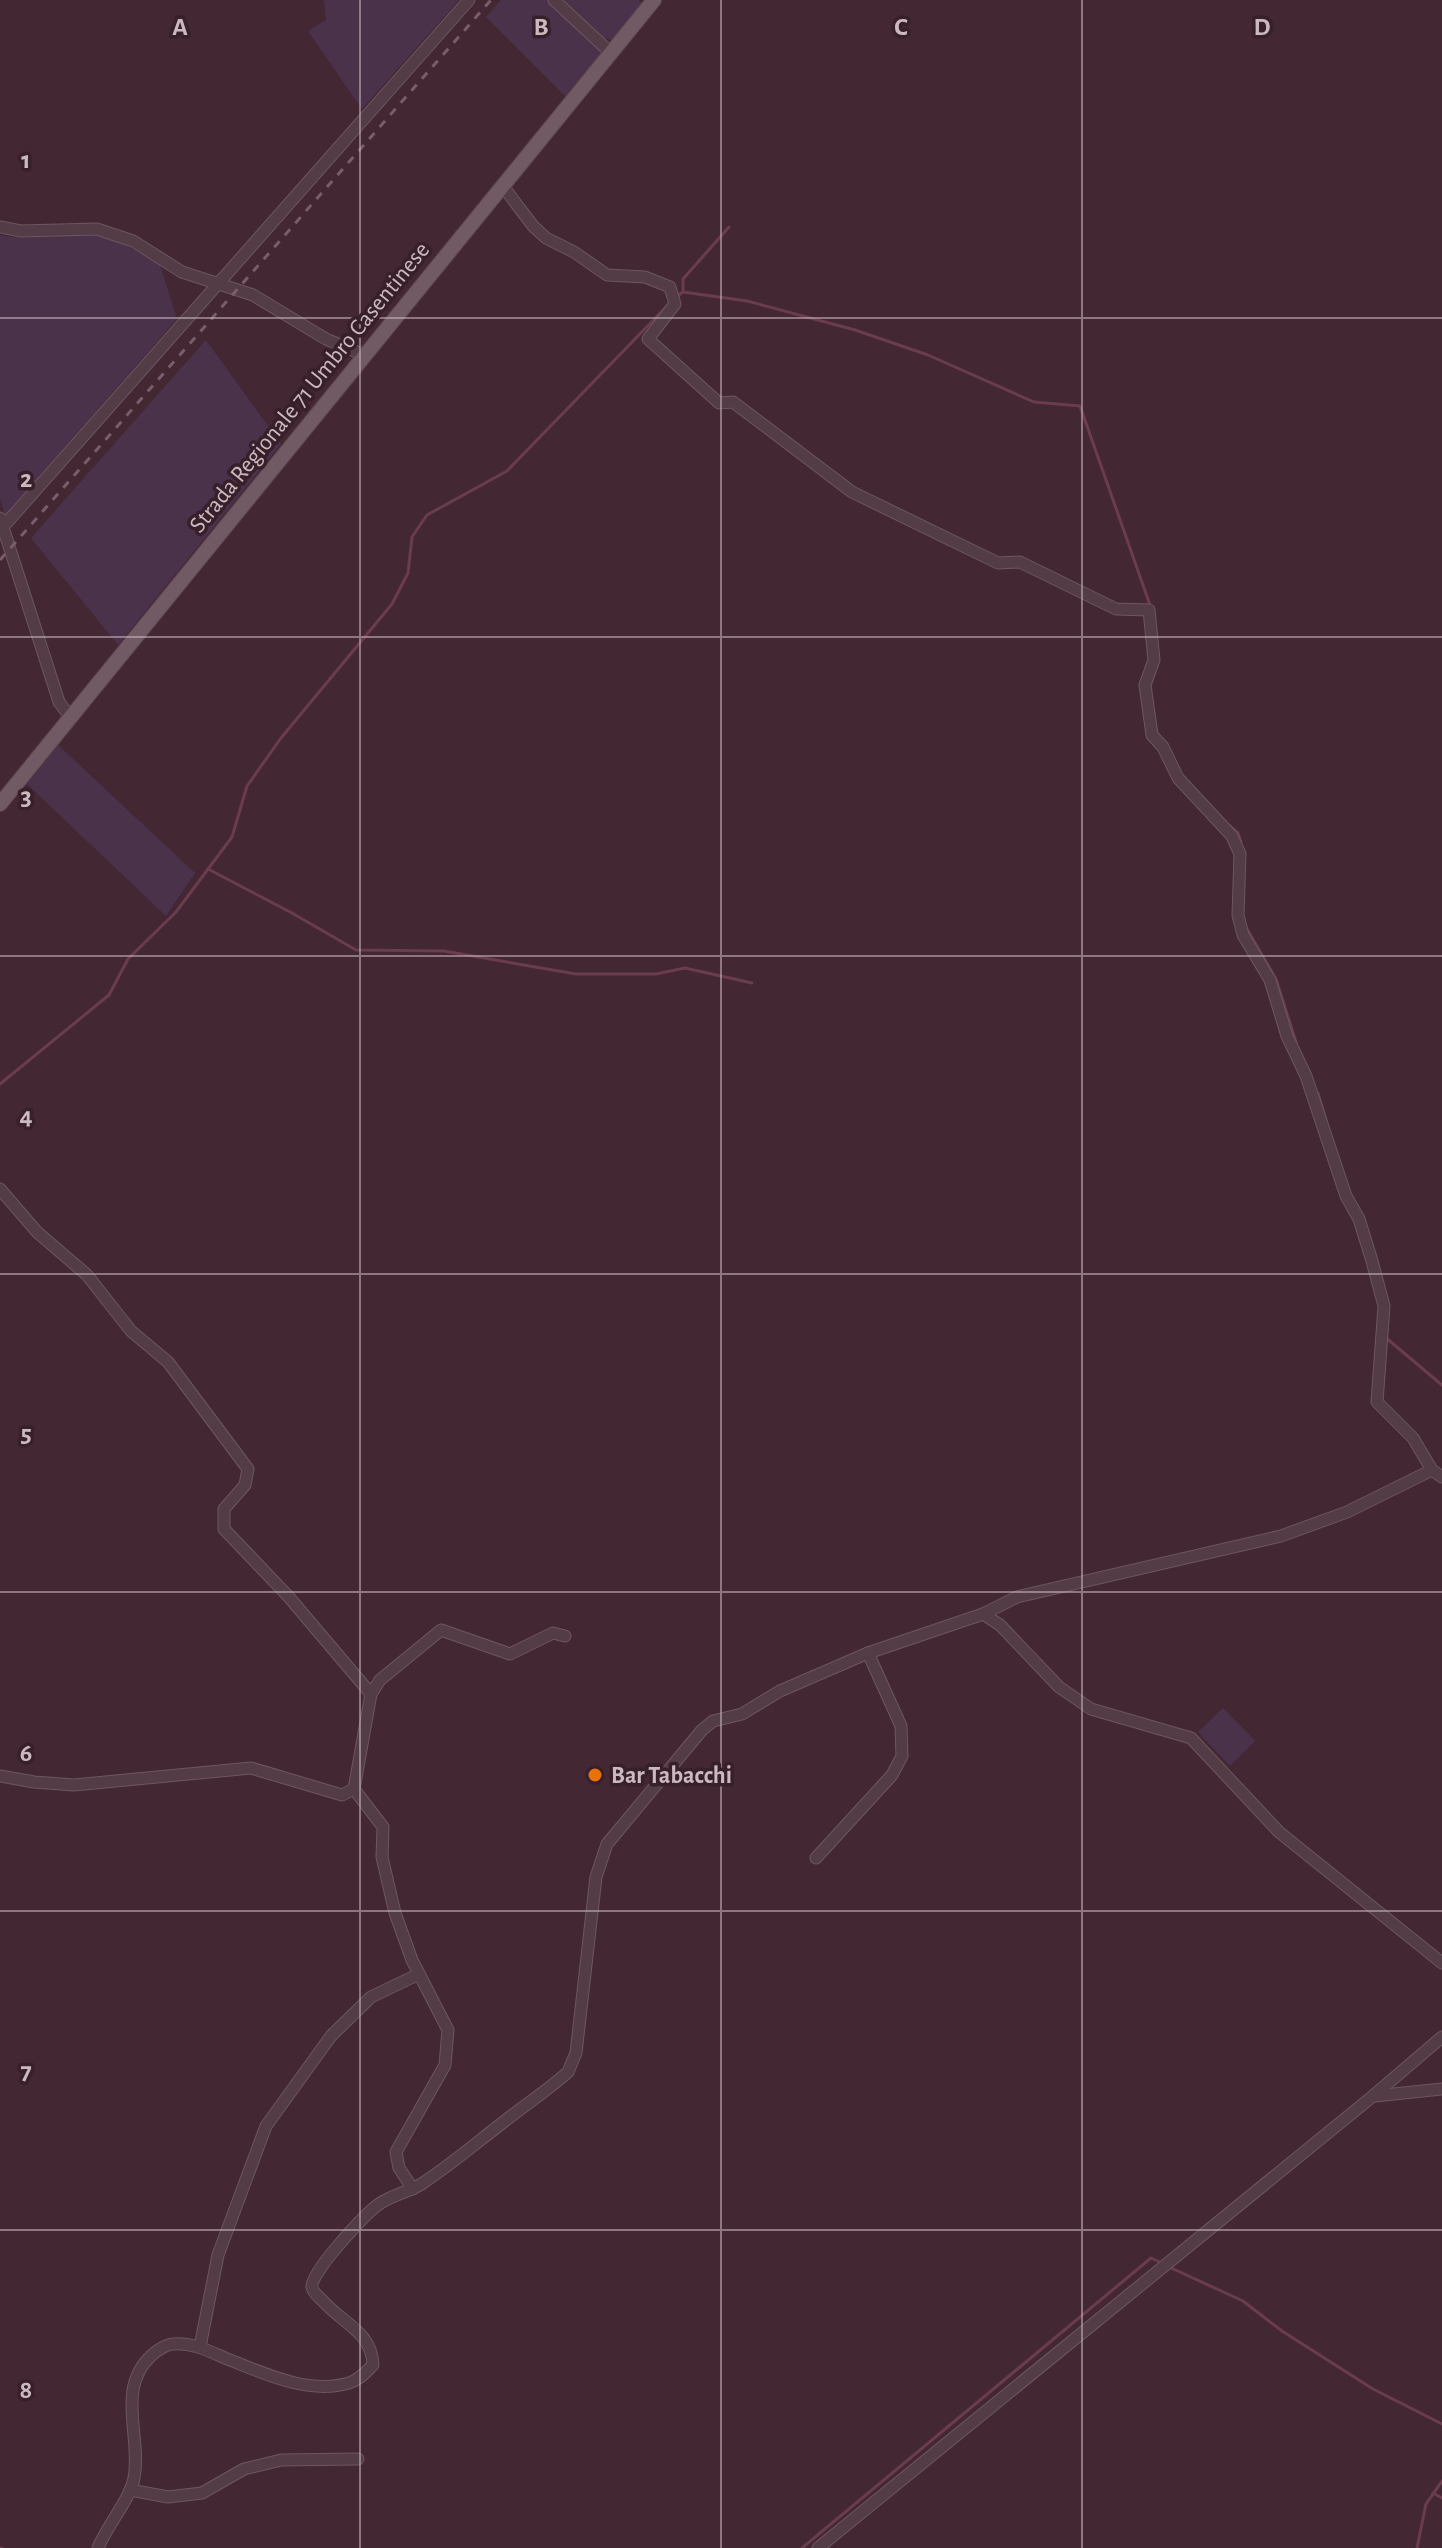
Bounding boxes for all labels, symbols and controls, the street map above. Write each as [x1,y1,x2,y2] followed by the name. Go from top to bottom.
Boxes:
[172,14,188,40] text: A
[533,14,549,40] text: B
[894,14,908,40] text: C
[1253,14,1271,40] text: D
[21,147,31,173] text: 1
[185,238,434,537] street label: Strada Regionale 71 Umbro Casentinese
[20,466,32,492] text: 2
[20,784,32,810] text: 3
[19,1103,33,1129] text: 4
[20,1421,32,1447] text: 5
[20,1740,32,1766] text: 6
[611,1764,732,1788] place label: Bar Tabacchi
[586,1766,604,1784] marker: Bar Tabacchi
[20,2058,32,2084] text: 7
[20,2377,32,2403] text: 8

